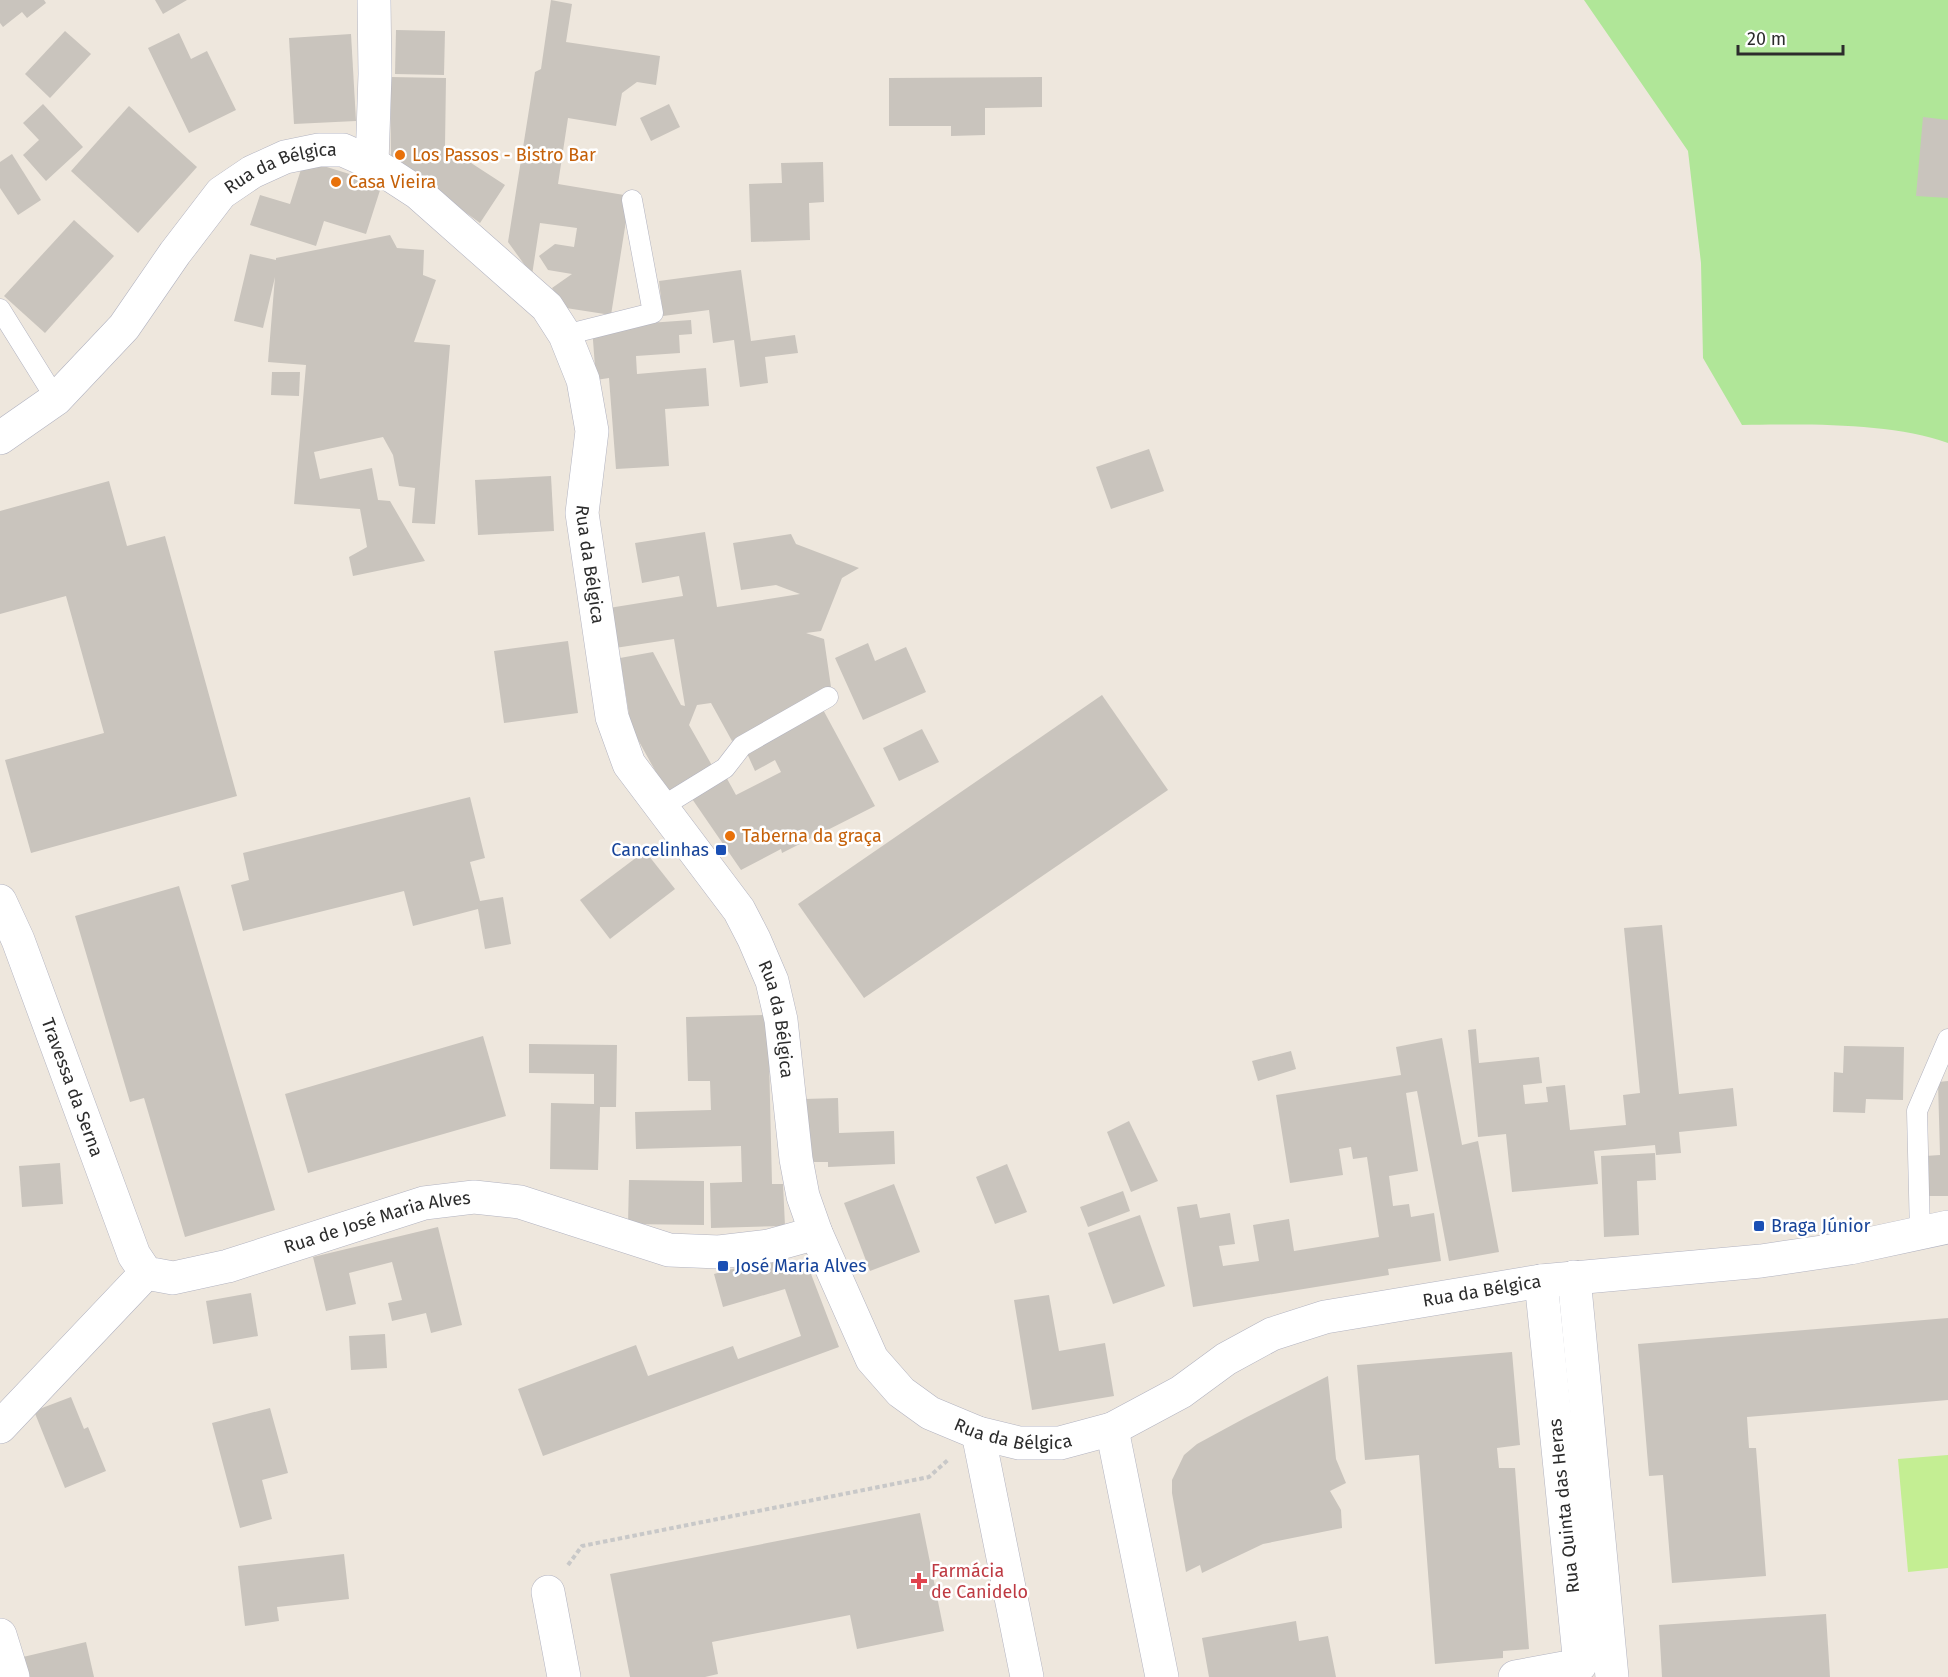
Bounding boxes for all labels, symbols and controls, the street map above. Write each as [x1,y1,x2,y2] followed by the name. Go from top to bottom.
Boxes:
[1738,18,1843,56] scale bar
[1747,28,1786,50] text: 20 m
[220,139,337,199] street label: Rua da Bélgica
[412,144,596,166] place label: Los Passos - Bistro Bar
[393,148,407,162] marker: Los Passos - Bistro Bar
[348,171,436,193] place label: Casa Vieira
[329,175,343,189] marker: Casa Vieira
[571,504,609,625] street label: Rua da Bélgica
[742,825,882,847] place label: Taberna da graça
[723,829,737,843] marker: Taberna da graça
[611,839,709,861] place label: Cancelinhas
[714,843,728,857] marker: Cancelinhas
[753,957,798,1079] street label: Rua da Bélgica
[37,1015,108,1160] street label: Travessa da Serna
[281,1187,472,1258] street label: Rua de José Maria Alves
[1771,1215,1871,1237] place label: Braga Júnior
[1752,1219,1766,1233] marker: Braga Júnior
[735,1255,867,1277] place label: José Maria Alves
[716,1259,730,1273] marker: José Maria Alves
[1421,1270,1543,1312] street label: Rua da Bélgica
[951,1413,1074,1455] street label: Rua da Bélgica
[1544,1418,1584,1594] street label: Rua Quinta das Heras
[931,1560,1028,1603] place label: Farmácia de Canidelo
[912,1574,926,1588] marker: Farmácia de Canidelo

